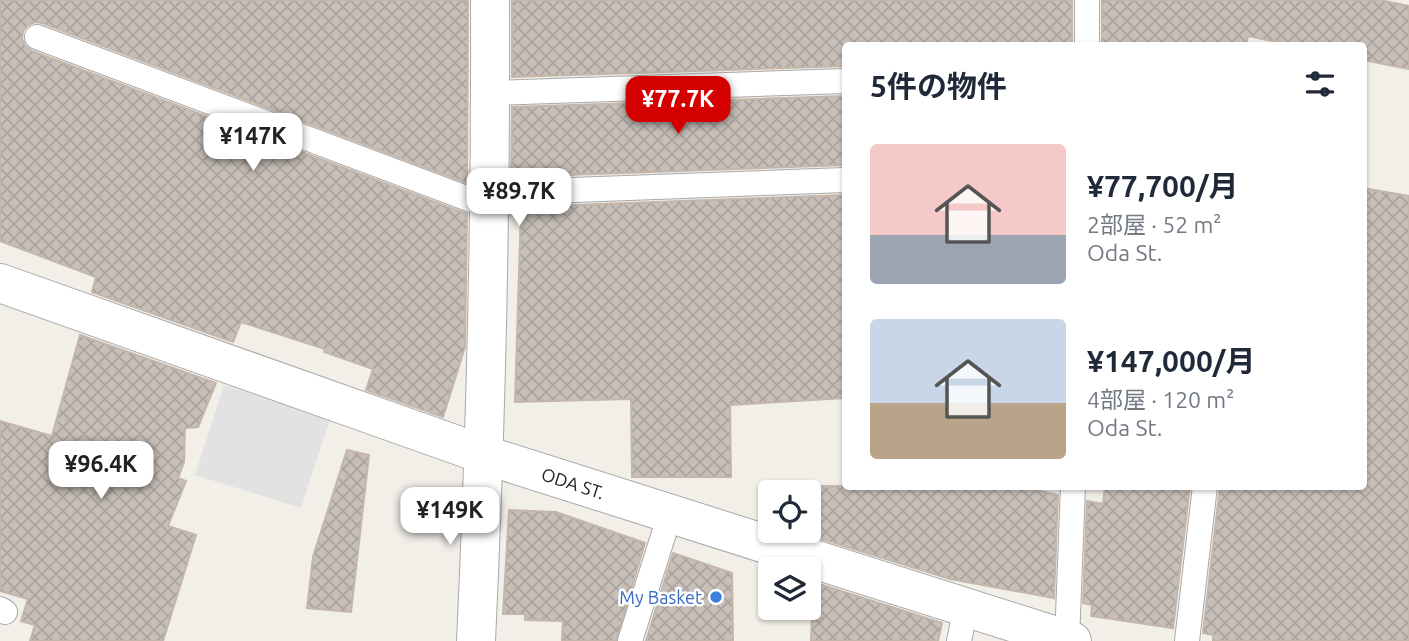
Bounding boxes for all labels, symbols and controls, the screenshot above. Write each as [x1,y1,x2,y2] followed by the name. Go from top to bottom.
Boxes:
[1301,65,1339,103] icon: filters
[870,69,1007,103] text: 5件の物件
[621,76,735,136] pin: ¥77.7K
[642,86,714,111] text: ¥77.7K
[204,114,302,173] pin: ¥147K
[219,123,287,148] text: ¥147K
[462,168,576,228] pin: ¥89.7K
[1087,169,1239,203] text: ¥77,700/月
[926,172,1010,256] icon: home
[483,178,555,203] text: ¥89.7K
[1087,212,1221,237] text: 2部屋 · 52 m²
[1087,240,1162,265] text: Oda St.
[1087,344,1255,378] text: ¥147,000/月
[926,347,1010,431] icon: home
[1087,387,1234,412] text: 4部屋 · 120 m²
[1087,415,1162,440] text: Oda St.
[44,442,158,501] pin: ¥96.4K
[65,451,137,476] text: ¥96.4K
[539,463,607,503] street label: ODA ST.
[758,480,821,620] map controls
[758,480,821,543] button: locate
[401,488,499,547] pin: ¥149K
[416,497,484,522] text: ¥149K
[758,557,821,620] button: layers
[619,587,702,607] place label: My Basket
[708,589,724,605] marker: My Basket

